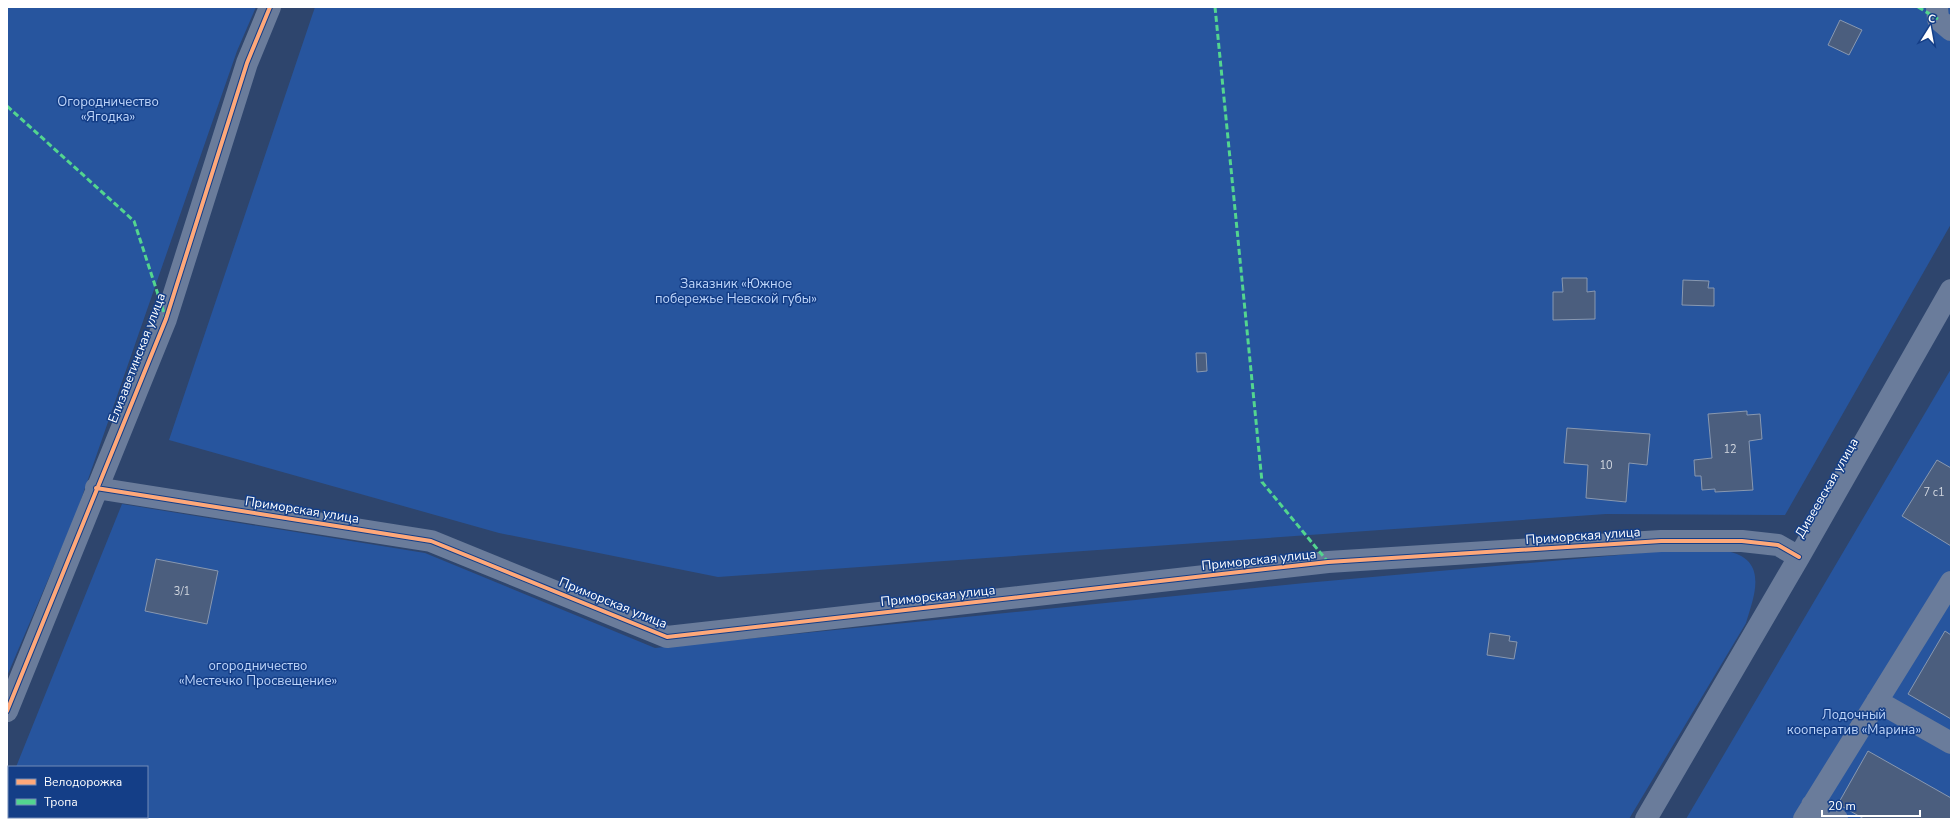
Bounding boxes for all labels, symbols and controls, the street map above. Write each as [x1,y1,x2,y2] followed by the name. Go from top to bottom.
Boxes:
[1910,8,1950,48] north arrow
[1927,11,1937,27] text: С
[57,93,159,126] park label: Огородничество «Ягодка»
[655,275,817,308] park label: Заказник «Южное побережье Невской губы»
[104,290,170,426] street label: Елизаветинская улица
[1791,435,1863,541] street label: Дивеевская улица
[1723,442,1737,457] house number: 12
[1599,458,1613,473] house number: 10
[1923,485,1945,500] house number: 7 с1
[244,492,360,528] street label: Приморская улица
[1525,523,1641,549] street label: Приморская улица
[1201,545,1317,575] street label: Приморская улица
[556,573,670,633] street label: Приморская улица
[880,581,996,611] street label: Приморская улица
[174,584,190,599] house number: 3/1
[179,657,337,690] park label: огородничество «Местечко Просвещение»
[1787,706,1921,739] park label: Лодочный кооператив «Марина»
[8,766,148,818] legend
[44,774,122,790] text: Велодорожка
[1822,792,1920,818] scale bar
[44,794,78,810] text: Тропа
[1828,798,1856,814] text: 20 m

